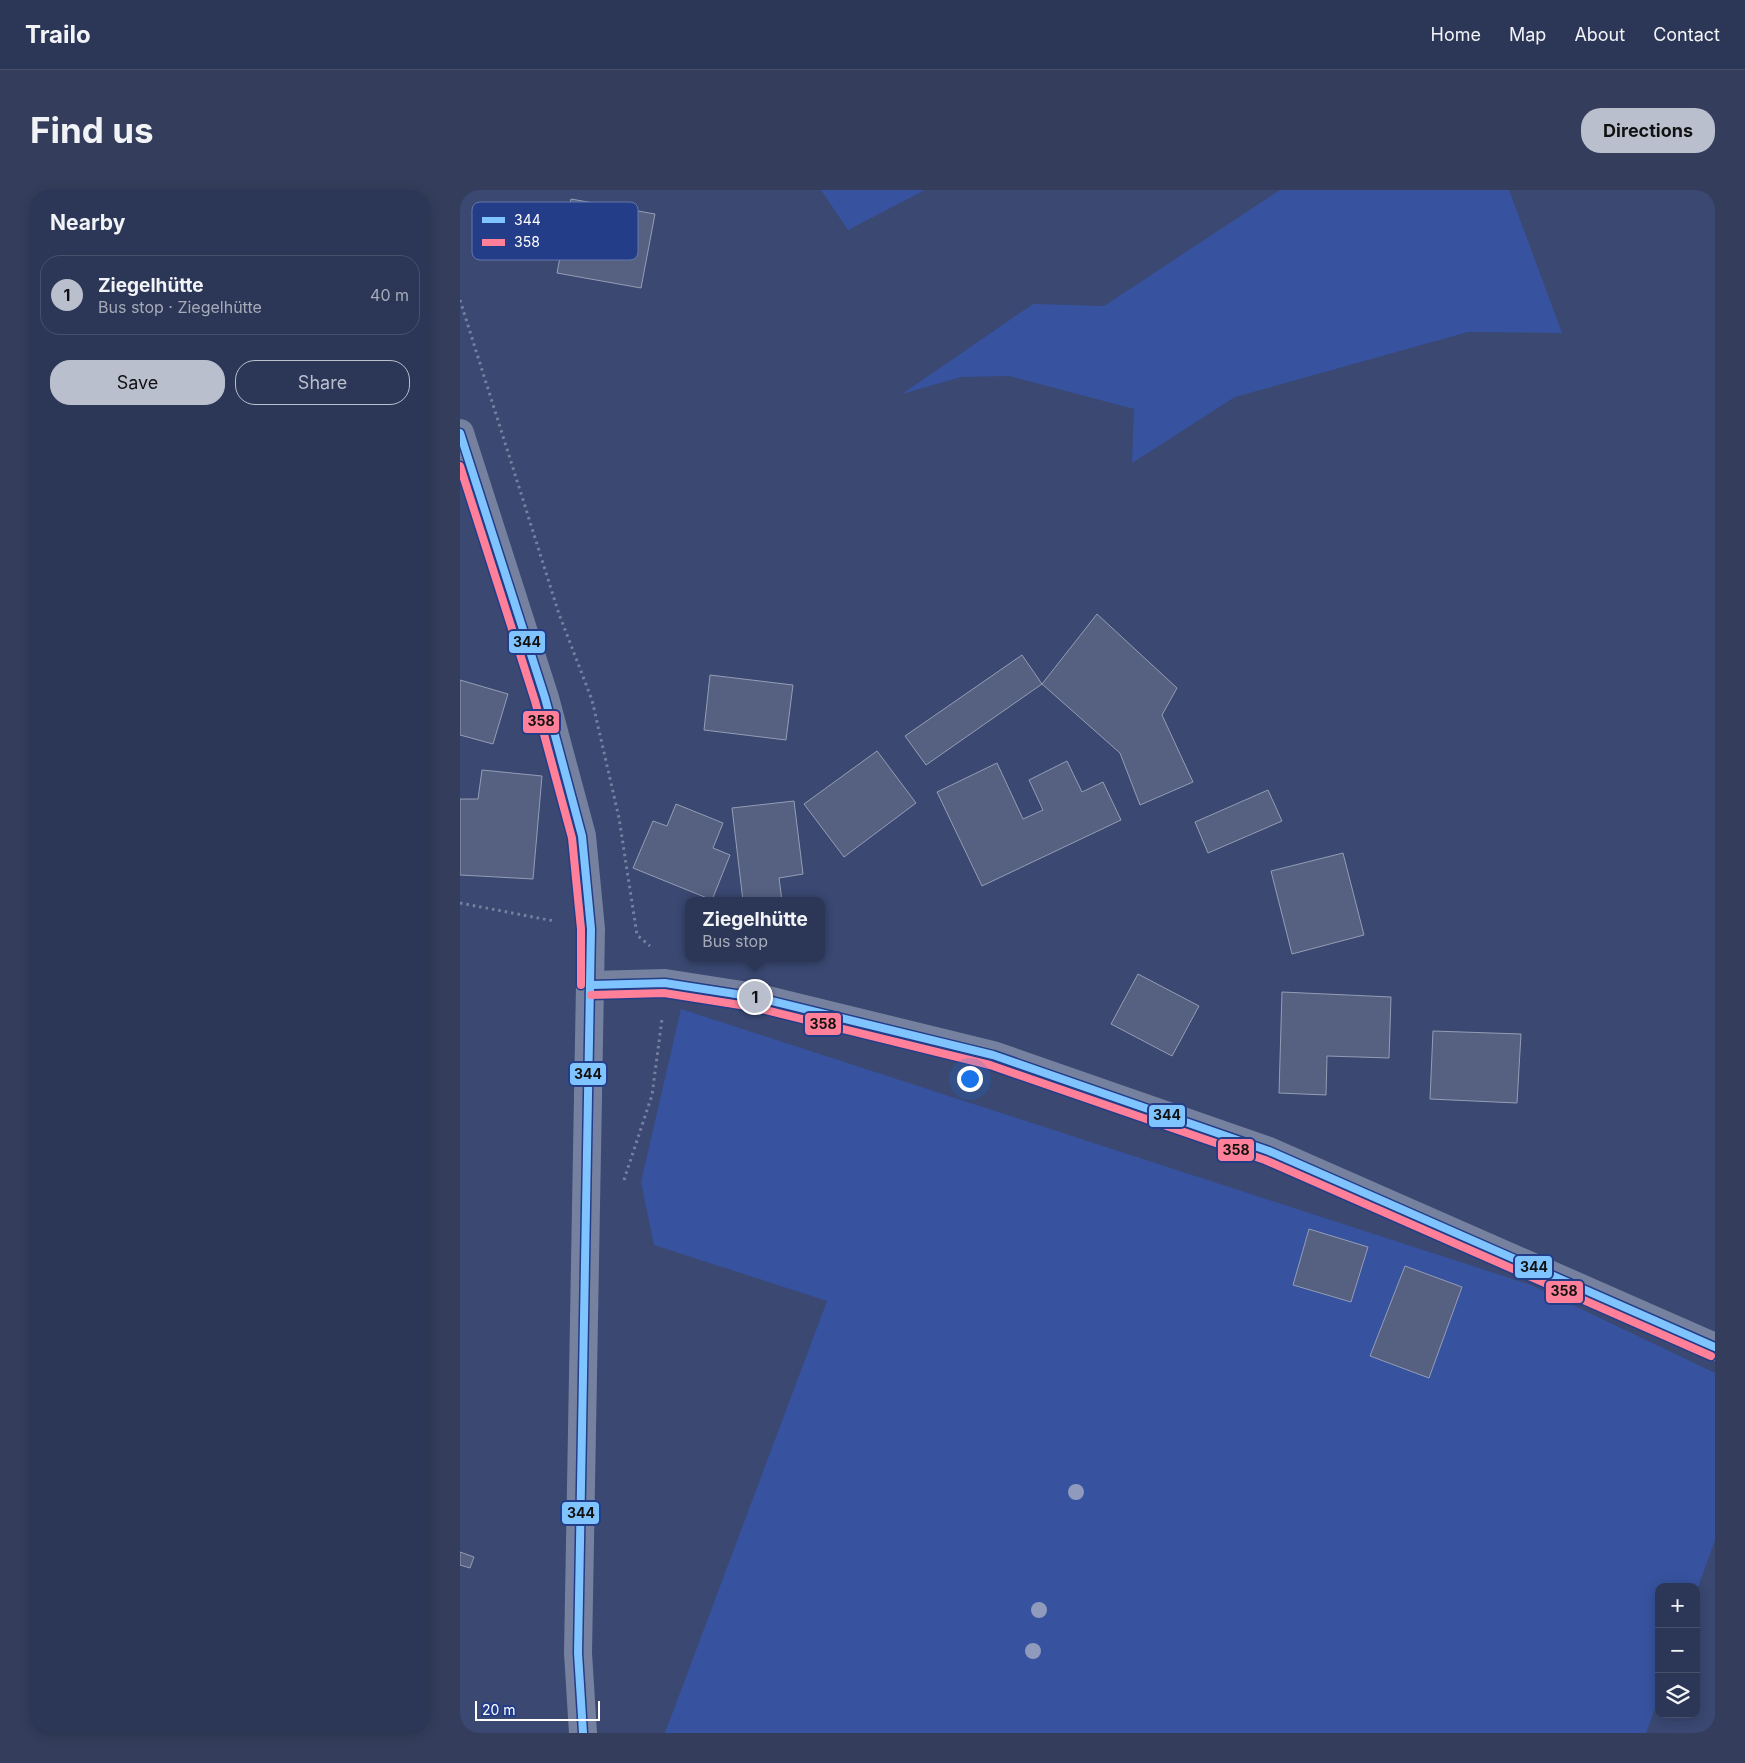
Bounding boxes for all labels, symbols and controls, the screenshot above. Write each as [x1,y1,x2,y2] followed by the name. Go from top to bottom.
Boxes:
[25,20,91,49] text: Trailo
[1431,24,1481,45] text: Home
[1509,24,1546,45] text: Map
[1574,24,1625,45] text: About
[1653,24,1720,45] text: Contact
[1581,108,1715,153] button: Directions
[30,109,154,151] text: Find us
[472,202,638,260] legend
[50,210,125,235] text: Nearby
[514,211,541,228] text: 344
[514,233,540,250] text: 358
[98,274,204,297] text: Ziegelhütte
[64,285,70,305] text: 1
[370,285,409,305] text: 40 m
[98,297,262,317] text: Bus stop · Ziegelhütte
[50,360,225,405] button: Save
[235,360,410,405] button: Share
[508,630,546,654] line badge: 344
[513,633,541,650] text: 344
[522,710,560,734] line badge: 358
[527,712,555,729] text: 358
[685,897,825,962] popup
[702,908,808,931] text: Ziegelhütte
[702,931,768,951] text: Bus stop
[739,978,771,1016] pin: 1
[804,1012,842,1036] line badge: 358
[809,1015,837,1032] text: 358
[569,1062,607,1086] line badge: 344
[574,1065,602,1082] text: 344
[957,1066,983,1092] your location
[1148,1104,1186,1128] line badge: 344
[1153,1106,1181,1123] text: 344
[1217,1138,1255,1162] line badge: 358
[1222,1141,1250,1158] text: 358
[1514,1255,1553,1279] line badge: 344
[1520,1258,1548,1275] text: 344
[1545,1280,1584,1304] line badge: 358
[1550,1282,1578,1299] text: 358
[561,1501,600,1525] line badge: 344
[567,1504,595,1521] text: 344
[1655,1583,1700,1718] map controls
[1655,1583,1700,1628] button: +
[1655,1628,1700,1673] button: −
[1655,1673,1700,1718] button: layers
[475,1698,600,1721] scale bar
[482,1701,516,1718] text: 20 m

